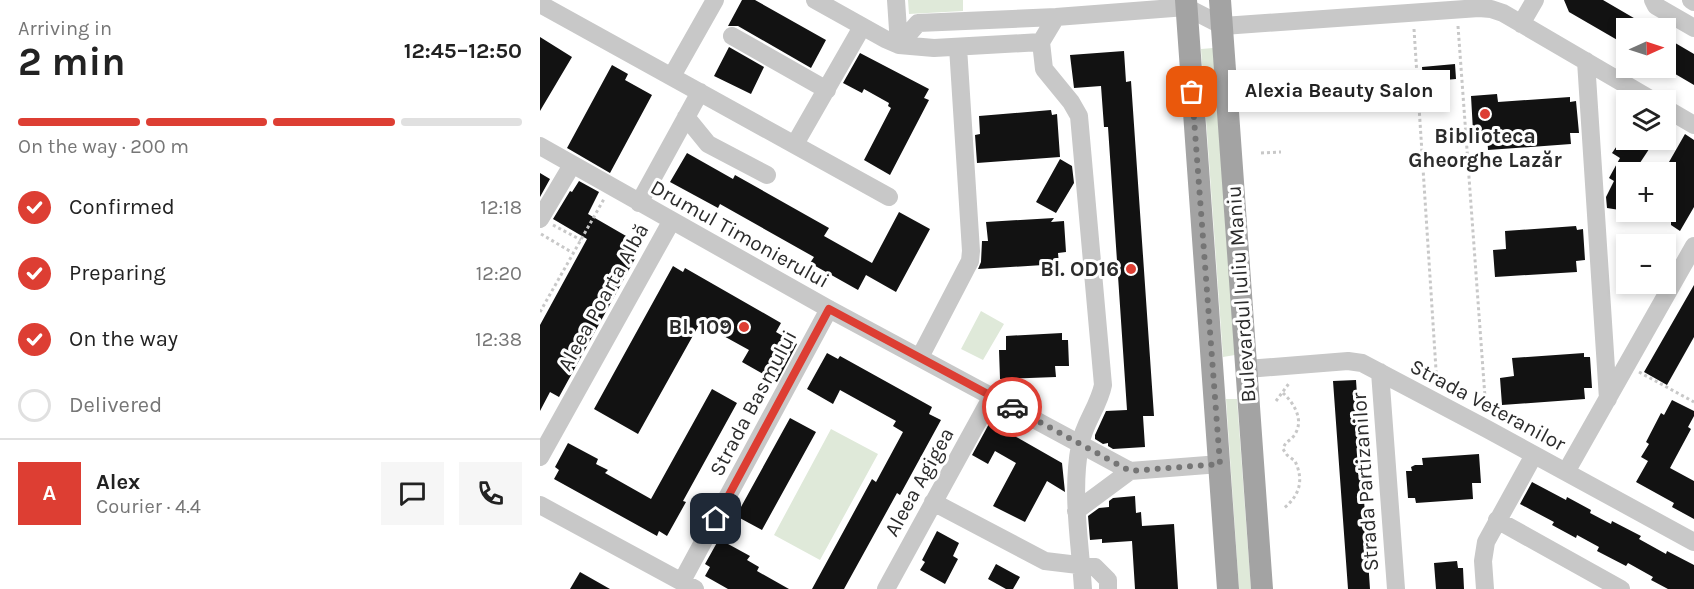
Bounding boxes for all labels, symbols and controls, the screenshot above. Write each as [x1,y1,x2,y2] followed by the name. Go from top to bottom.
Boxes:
[18,17,112,40] text: Arriving in
[1616,18,1676,78] north arrow
[1616,18,1676,294] map controls
[404,38,522,64] text: 12:45–12:50
[18,39,126,85] text: 2 min
[1166,66,1217,117] pin
[1228,71,1450,113] callout: Alexia Beauty Salon
[1175,75,1208,108] icon: bag
[1245,79,1433,102] text: Alexia Beauty Salon
[1616,90,1676,150] button: layers
[1478,107,1492,121] marker: Biblioteca Gheorghe Lazăr
[1408,124,1563,172] place label: Biblioteca Gheorghe Lazăr
[18,135,189,158] text: On the way · 200 m
[1616,162,1676,222] button: +
[647,175,833,293] street label: Drumul Timonierului
[1221,185,1261,403] street label: Bulevardul Iuliu Maniu
[18,191,51,224] icon: check
[69,194,175,220] text: Confirmed
[480,196,522,219] text: 12:18
[553,219,653,375] street label: Aleea Poarta Albă
[1616,234,1676,294] button: −
[18,257,51,290] icon: check
[1040,257,1119,281] place label: Bl. OD16
[69,260,166,286] text: Preparing
[476,262,522,285] text: 12:20
[1124,262,1138,276] marker: Bl. OD16
[669,315,732,339] place label: Bl. 109
[737,320,751,334] marker: Bl. 109
[18,323,51,356] icon: check
[69,326,178,352] text: On the way
[704,326,802,480] street label: Strada Basmului
[475,328,522,351] text: 12:38
[1406,354,1570,456] street label: Strada Veteranilor
[982,377,1042,437] courier
[996,391,1029,424] icon: car
[1347,391,1383,572] street label: Strada Partizanilor
[69,392,162,418] text: Delivered
[879,424,959,540] street label: Aleea Agigea
[381,462,444,525] button: chat
[459,462,522,525] button: phone
[96,469,140,495] text: Alex
[43,480,56,506] text: A
[690,493,741,544] pin
[96,495,201,518] text: Courier · 4.4
[699,502,732,535] icon: home

